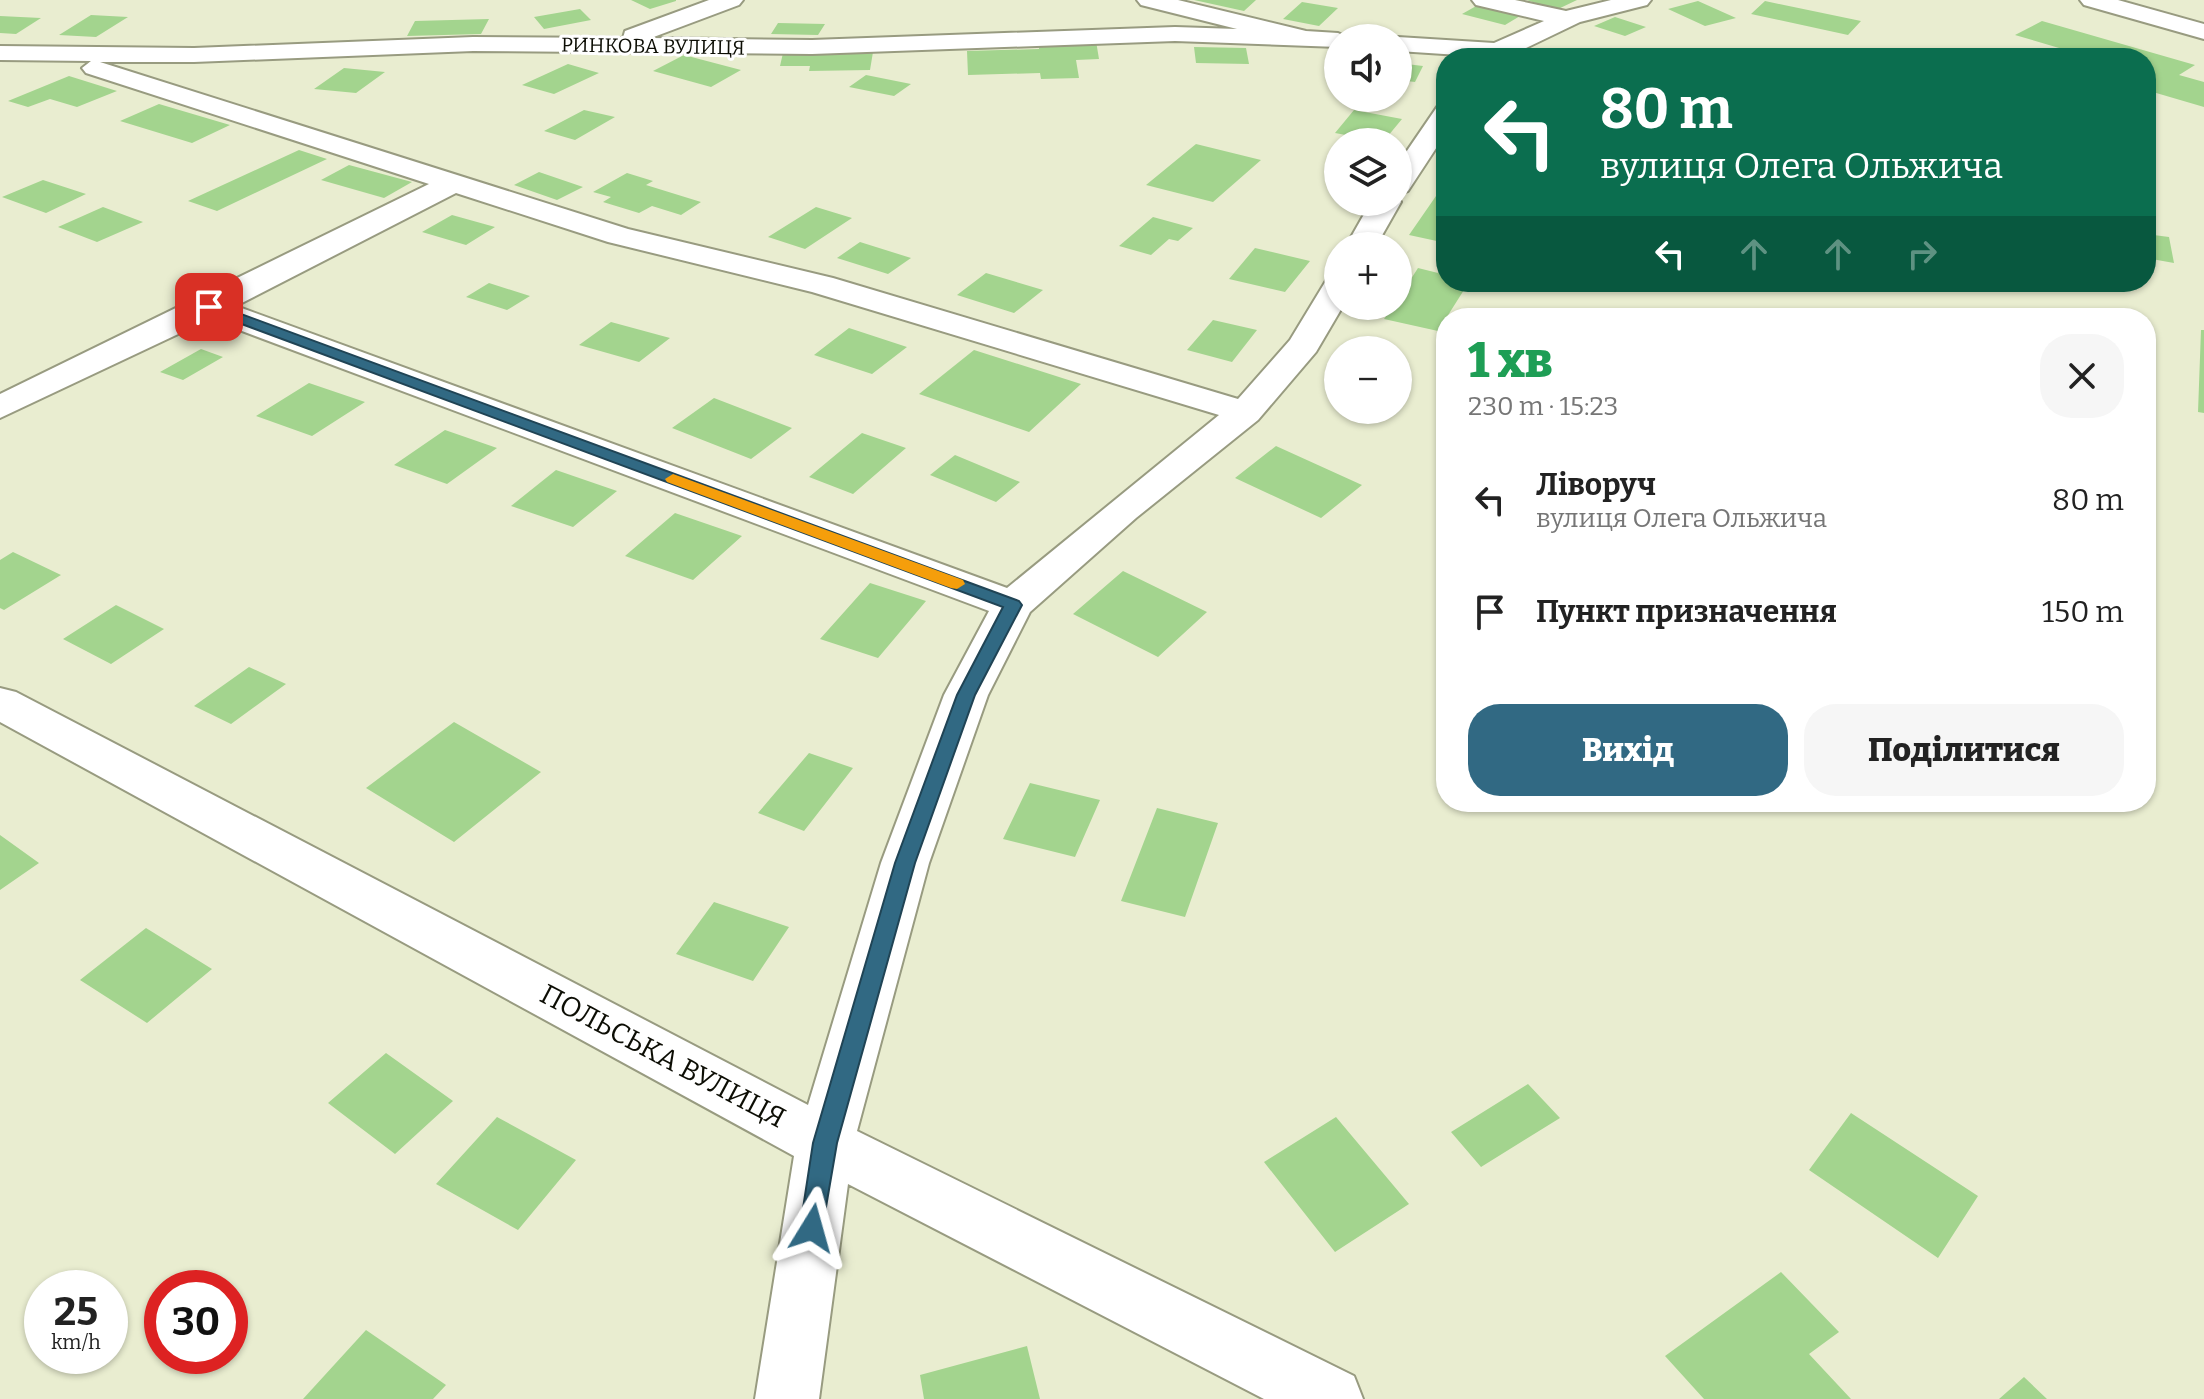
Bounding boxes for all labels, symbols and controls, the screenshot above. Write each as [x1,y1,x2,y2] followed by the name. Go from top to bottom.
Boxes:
[1324,24,1412,424] map controls
[1324,24,1412,112] button: sound
[561,32,745,60] street label: РИНКОВА ВУЛИЦЯ
[1600,76,1733,143] text: 80 m
[1468,80,1572,184] icon: left
[1324,128,1412,216] button: layers
[1600,144,2003,188] text: вулиця Олега Ольжича
[1324,232,1412,320] button: +
[1648,232,1692,276] icon: left
[1732,232,1776,276] icon: ahead
[1816,232,1860,276] icon: ahead
[1900,232,1944,276] icon: right
[175,273,243,341] pin
[187,285,231,329] icon: arrive
[1468,332,1553,390] text: 1 хв
[2040,334,2124,418] button: close
[1324,336,1412,424] button: −
[1468,391,1618,422] text: 230 m · 15:23
[1536,467,1656,503] text: Ліворуч
[1468,478,1512,522] icon: left
[2052,482,2124,518] text: 80 m
[1536,503,1827,534] text: вулиця Олега Ольжича
[1468,590,1512,634] icon: arrive
[1536,594,1837,630] text: Пункт призначення
[2042,594,2124,630] text: 150 m
[1468,704,1788,796] button: Вихід
[1804,704,2124,796] button: Поділитися
[535,977,791,1135] street label: ПОЛЬСЬКА ВУЛИЦЯ
[770,1186,854,1270] position arrow
[144,1270,248,1374] speed limit sign: 30
[54,1288,98,1336] text: 25
[51,1330,101,1354] text: km/h

